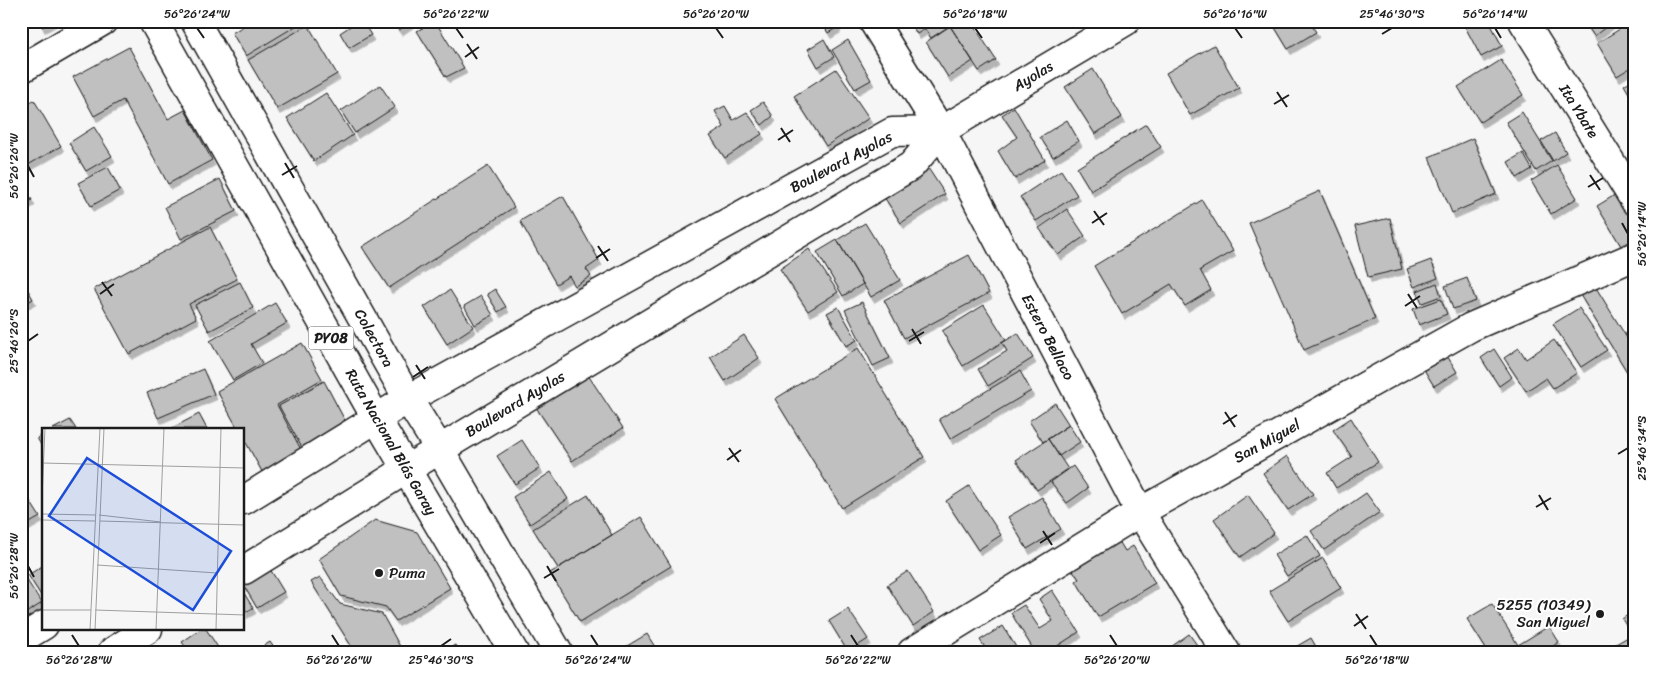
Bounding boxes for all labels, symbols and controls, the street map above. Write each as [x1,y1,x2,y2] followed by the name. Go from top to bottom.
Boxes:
[164,3,231,25] text: 56°26'24"W
[423,3,490,25] text: 56°26'22"W
[683,3,750,25] text: 56°26'20"W
[943,3,1008,25] text: 56°26'18"W
[1203,3,1268,25] text: 56°26'16"W
[1360,3,1425,25] text: 25°46'30"S
[1463,3,1528,25] text: 56°26'14"W
[1007,53,1059,99] street label: Ayolas
[1552,78,1606,143] street label: Ita Ybate
[785,124,897,200] street label: Boulevard Ayolas
[3,133,25,199] text: 56°26'26"W
[1631,201,1653,266] text: 56°26'14"W
[1014,289,1082,385] street label: Estero Bellaco
[347,304,401,373] street label: Colectora
[3,308,25,373] text: 25°46'26"S
[308,326,354,349] road number: PY08
[338,364,444,521] street label: Ruta Nacional Blás Garay
[460,364,570,444] street label: Boulevard Ayolas
[1229,411,1306,470] street label: San Miguel
[1631,415,1653,480] text: 25°46'34"S
[42,428,245,630] inset map
[3,532,25,599] text: 56°26'28"W
[389,560,426,586] place label: Puma
[373,567,385,579] marker: Puma
[1497,592,1591,635] place label: 5255 (10349) San Miguel
[1594,608,1606,620] marker: 5255 (10349) San Miguel
[46,649,113,671] text: 56°26'28"W
[306,649,372,671] text: 56°26'26"W
[409,649,474,671] text: 25°46'30"S
[565,649,632,671] text: 56°26'24"W
[825,649,892,671] text: 56°26'22"W
[1084,649,1151,671] text: 56°26'20"W
[1345,649,1410,671] text: 56°26'18"W

